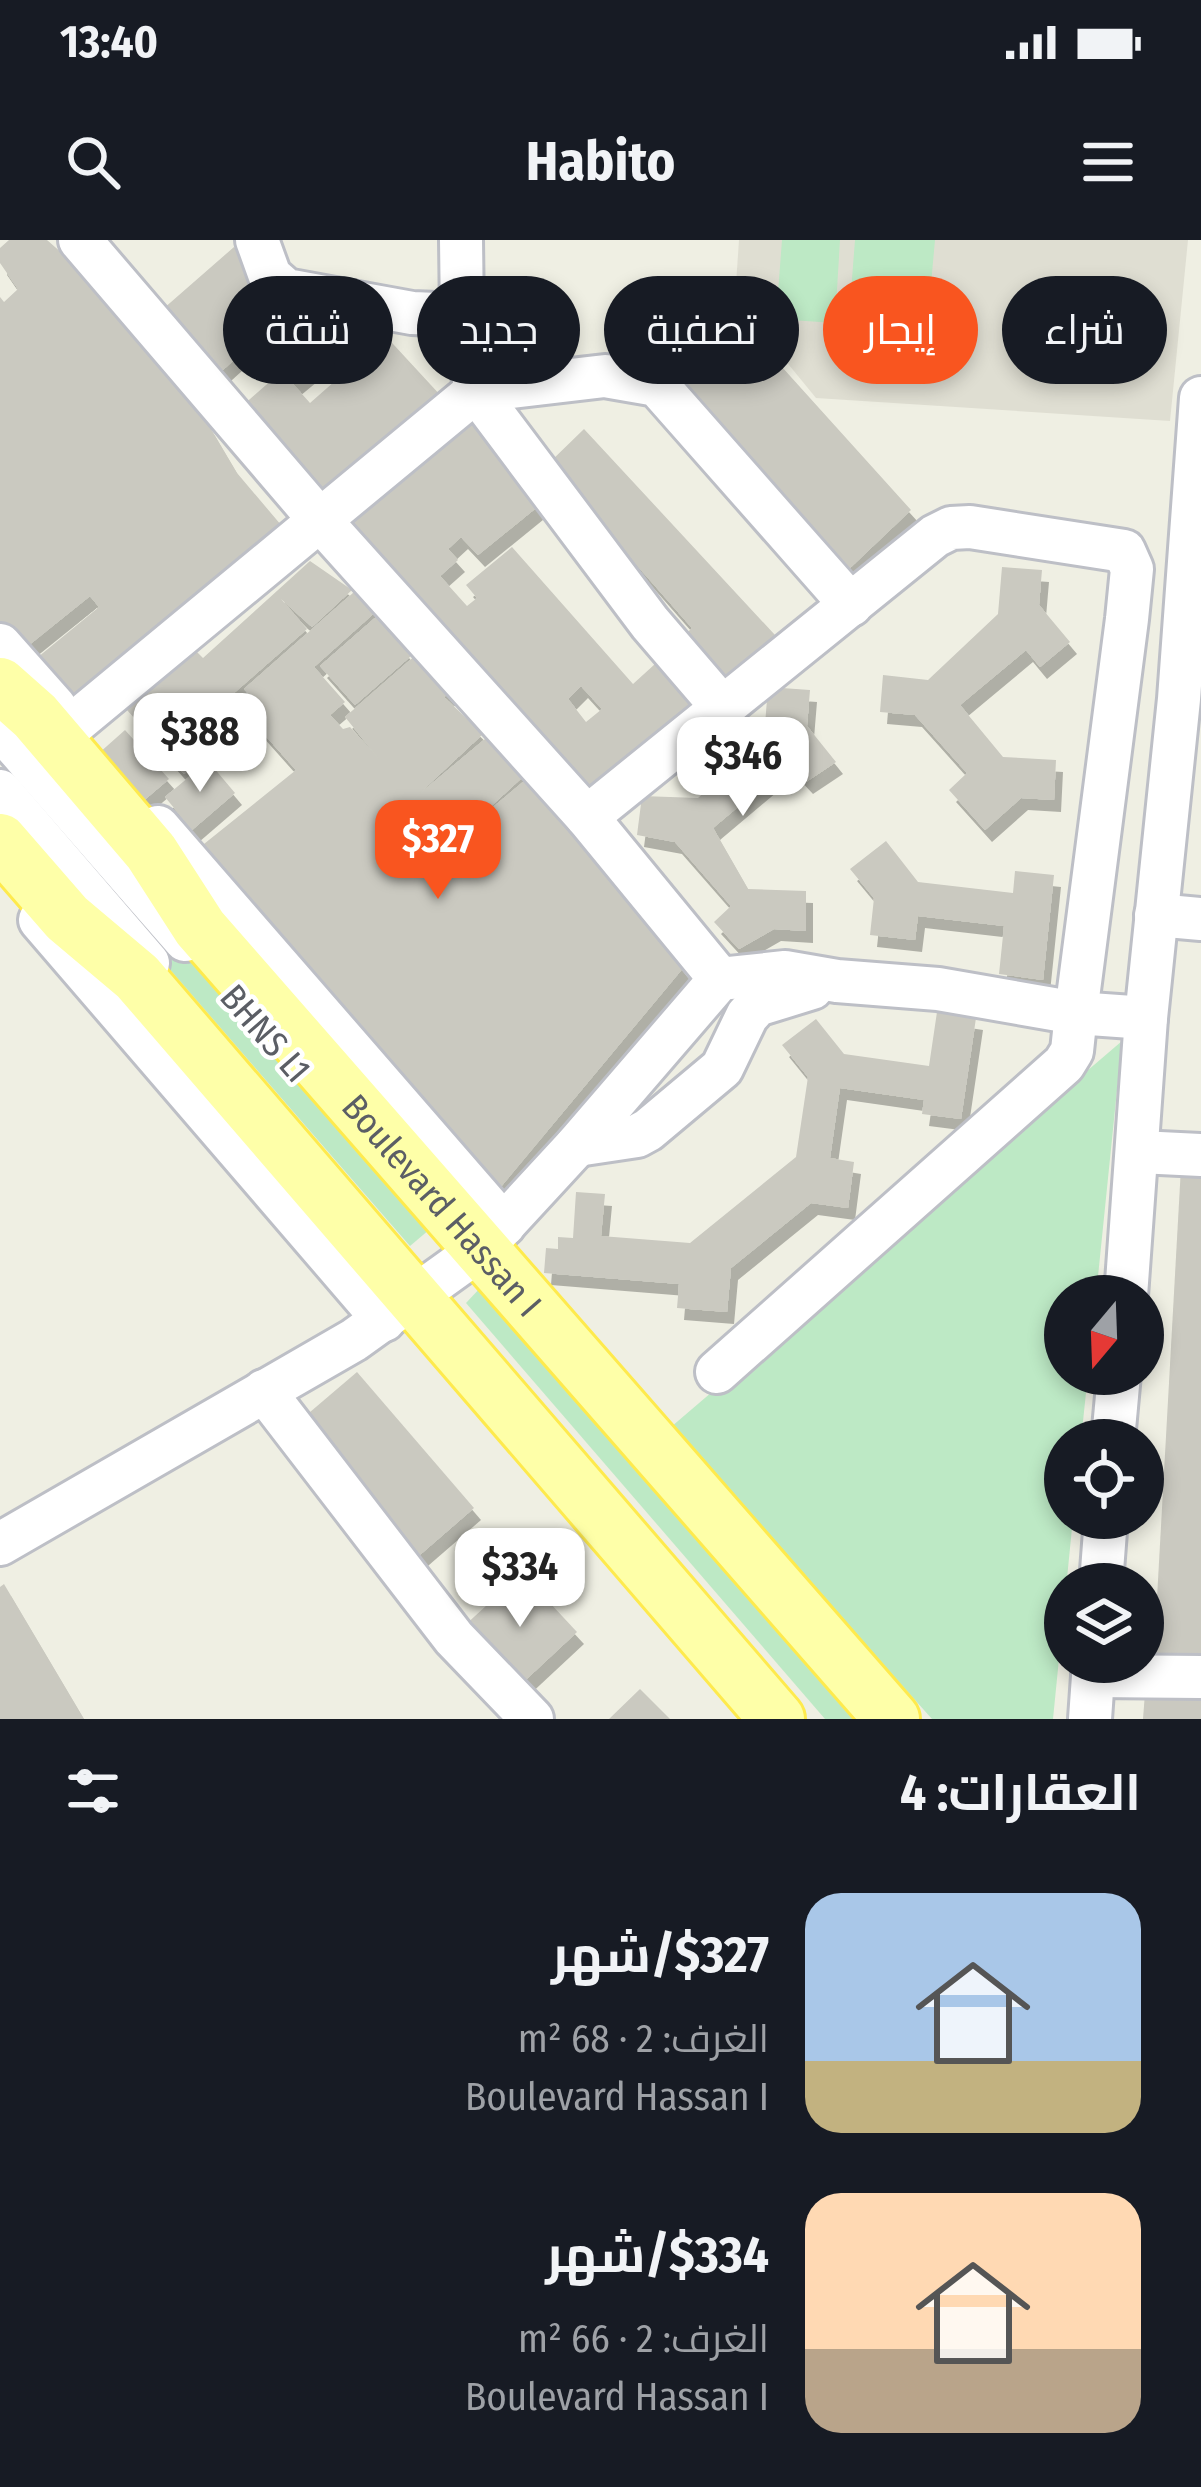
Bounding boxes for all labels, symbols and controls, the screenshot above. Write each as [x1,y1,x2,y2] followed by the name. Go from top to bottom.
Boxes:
[60,15,158,69] text: 13:40
[60,129,126,195] icon: search
[1075,129,1141,195] icon: menu
[526,130,675,194] text: Habito
[223,276,393,384] chip: شقة
[417,276,580,384] chip: جديد
[604,276,799,384] chip: تصفية
[823,276,978,384] chip: إيجار
[1002,276,1167,384] chip: شراء
[129,693,271,795] pin: $388
[160,709,240,755] text: $388
[672,717,814,819] pin: $346
[704,733,782,779] text: $346
[367,800,509,902] pin: $327
[402,816,474,862] text: $327
[211,976,320,1092] street label: BHNS L1
[333,1086,551,1326] street label: Boulevard Hassan I
[1044,1275,1164,1395] north arrow
[1044,1275,1164,1683] map controls
[1044,1419,1164,1539] button: locate
[449,1528,591,1630] pin: $334
[482,1544,558,1590] text: $334
[1044,1563,1164,1683] button: layers
[60,1758,126,1824] icon: filters
[900,1762,1141,1824] text: العقارات: 4
[551,1924,769,1986] text: $327/شهر
[901,1941,1045,2085] icon: home
[518,2016,769,2062] text: الغرف: 2 · 68 m²
[465,2074,769,2120] text: Boulevard Hassan I
[546,2224,769,2286] text: $334/شهر
[901,2241,1045,2385] icon: home
[518,2316,769,2362] text: الغرف: 2 · 66 m²
[465,2374,769,2420] text: Boulevard Hassan I

